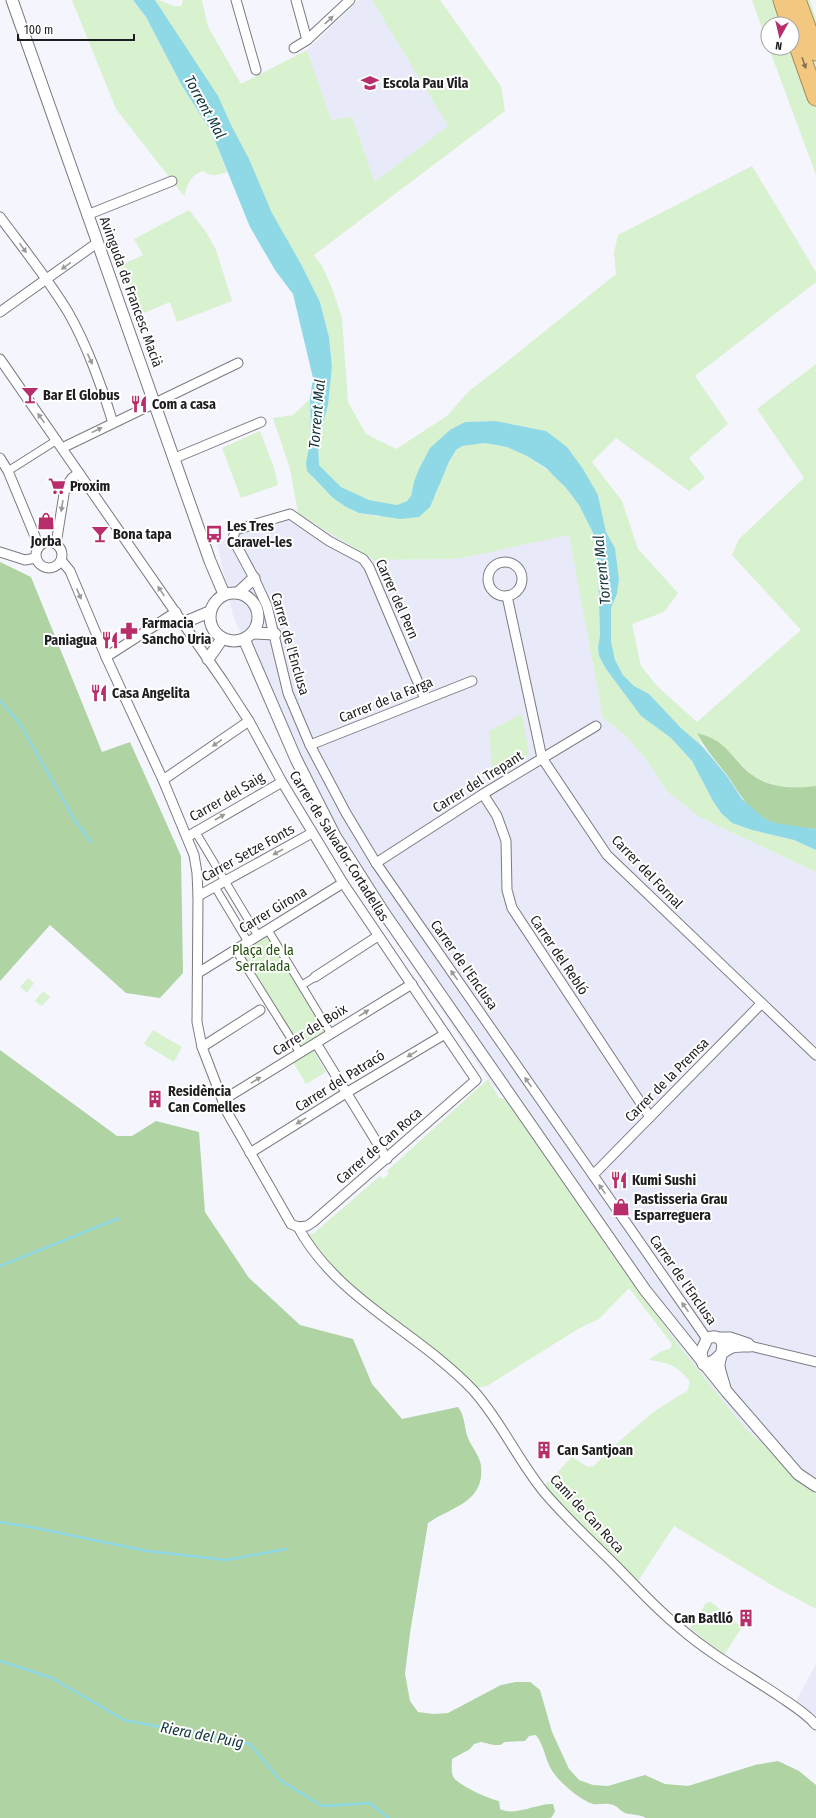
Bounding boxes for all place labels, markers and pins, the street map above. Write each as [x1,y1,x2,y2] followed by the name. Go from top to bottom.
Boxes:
[360,73,380,93] school or university icon: Escola Pau Vila
[383,75,468,92] place label: Escola Pau Vila
[20,385,40,405] bar icon: Bar El Globus
[43,387,120,404] place label: Bar El Globus
[129,394,149,414] restaurant icon: Com a casa
[152,396,216,413] place label: Com a casa
[47,476,67,496] supermarket icon: Proxim
[70,478,111,495] place label: Proxim
[36,511,56,531] shop icon: Jorba
[227,518,292,551] place label: Les Tres Caravel-les
[90,524,110,544] bar icon: Bona tapa
[204,524,224,544] bus stop icon: Les Tres Caravel-les
[113,526,172,543] place label: Bona tapa
[29,533,62,550] place label: Jorba
[142,615,211,648] place label: Farmacia Sancho Uria
[119,621,139,641] pharmacy icon: Farmacia Sancho Uria
[100,630,120,650] restaurant icon: Paniagua
[44,632,97,649] place label: Paniagua
[89,683,109,703] restaurant icon: Casa Angelita
[112,685,190,702] place label: Casa Angelita
[168,1083,246,1116] place label: Residència Can Comelles
[145,1089,165,1109] building icon: Residència Can Comelles
[609,1170,629,1190] restaurant icon: Kumi Sushi
[632,1172,696,1189] place label: Kumi Sushi
[634,1191,728,1224] place label: Pastisseria Grau Esparreguera
[611,1197,631,1217] shop icon: Pastisseria Grau Esparreguera
[534,1440,554,1460] building icon: Can Santjoan
[557,1442,633,1459] place label: Can Santjoan
[736,1608,756,1628] building icon: Can Batlló
[674,1610,734,1627] place label: Can Batlló

